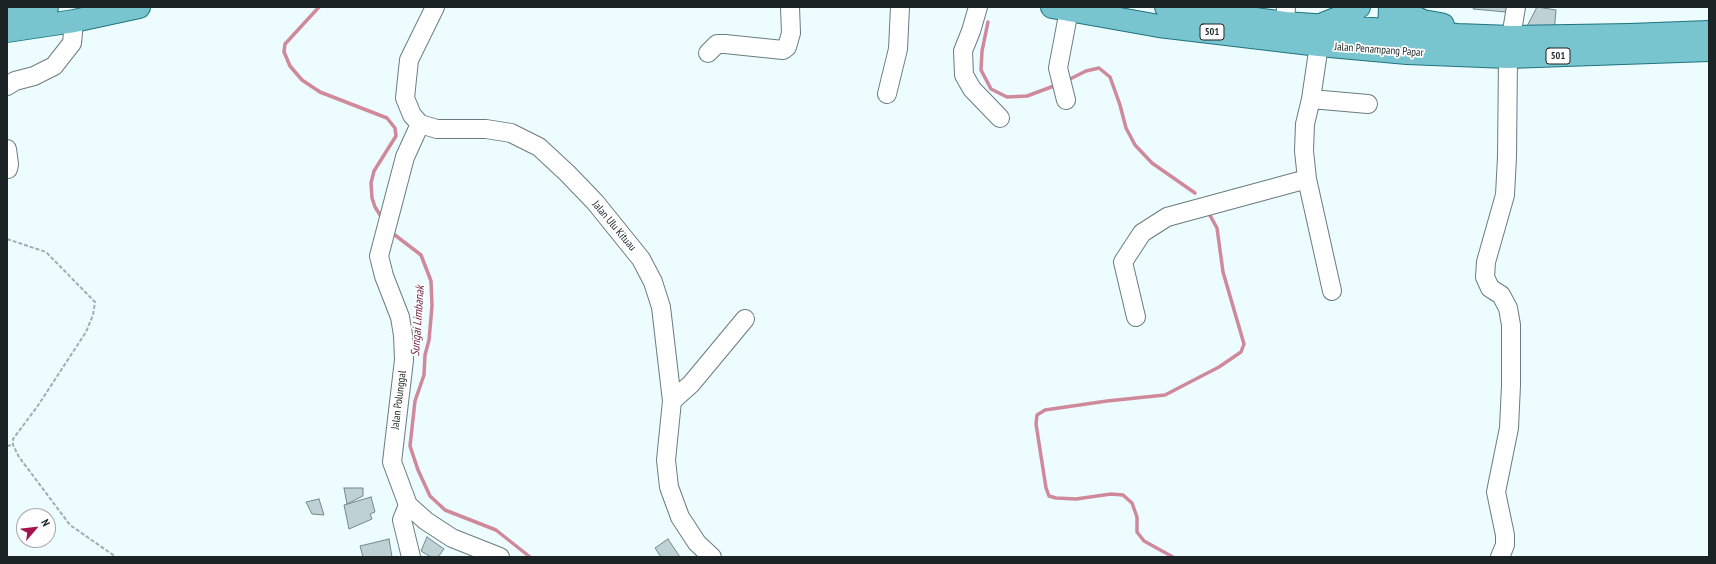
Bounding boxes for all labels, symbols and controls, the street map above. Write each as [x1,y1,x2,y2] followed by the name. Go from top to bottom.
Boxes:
[1200,24,1224,40] road number: 501
[1334,40,1424,60] street label: Jalan Penampang Papar
[1546,48,1570,64] road number: 501
[589,198,639,254] street label: Jalan Ulu Kituau
[408,285,428,357] water label: Sungai Limbanak
[389,370,409,430] street label: Jalan Polunggal
[16,508,56,548] north arrow
[38,517,53,529] text: N

